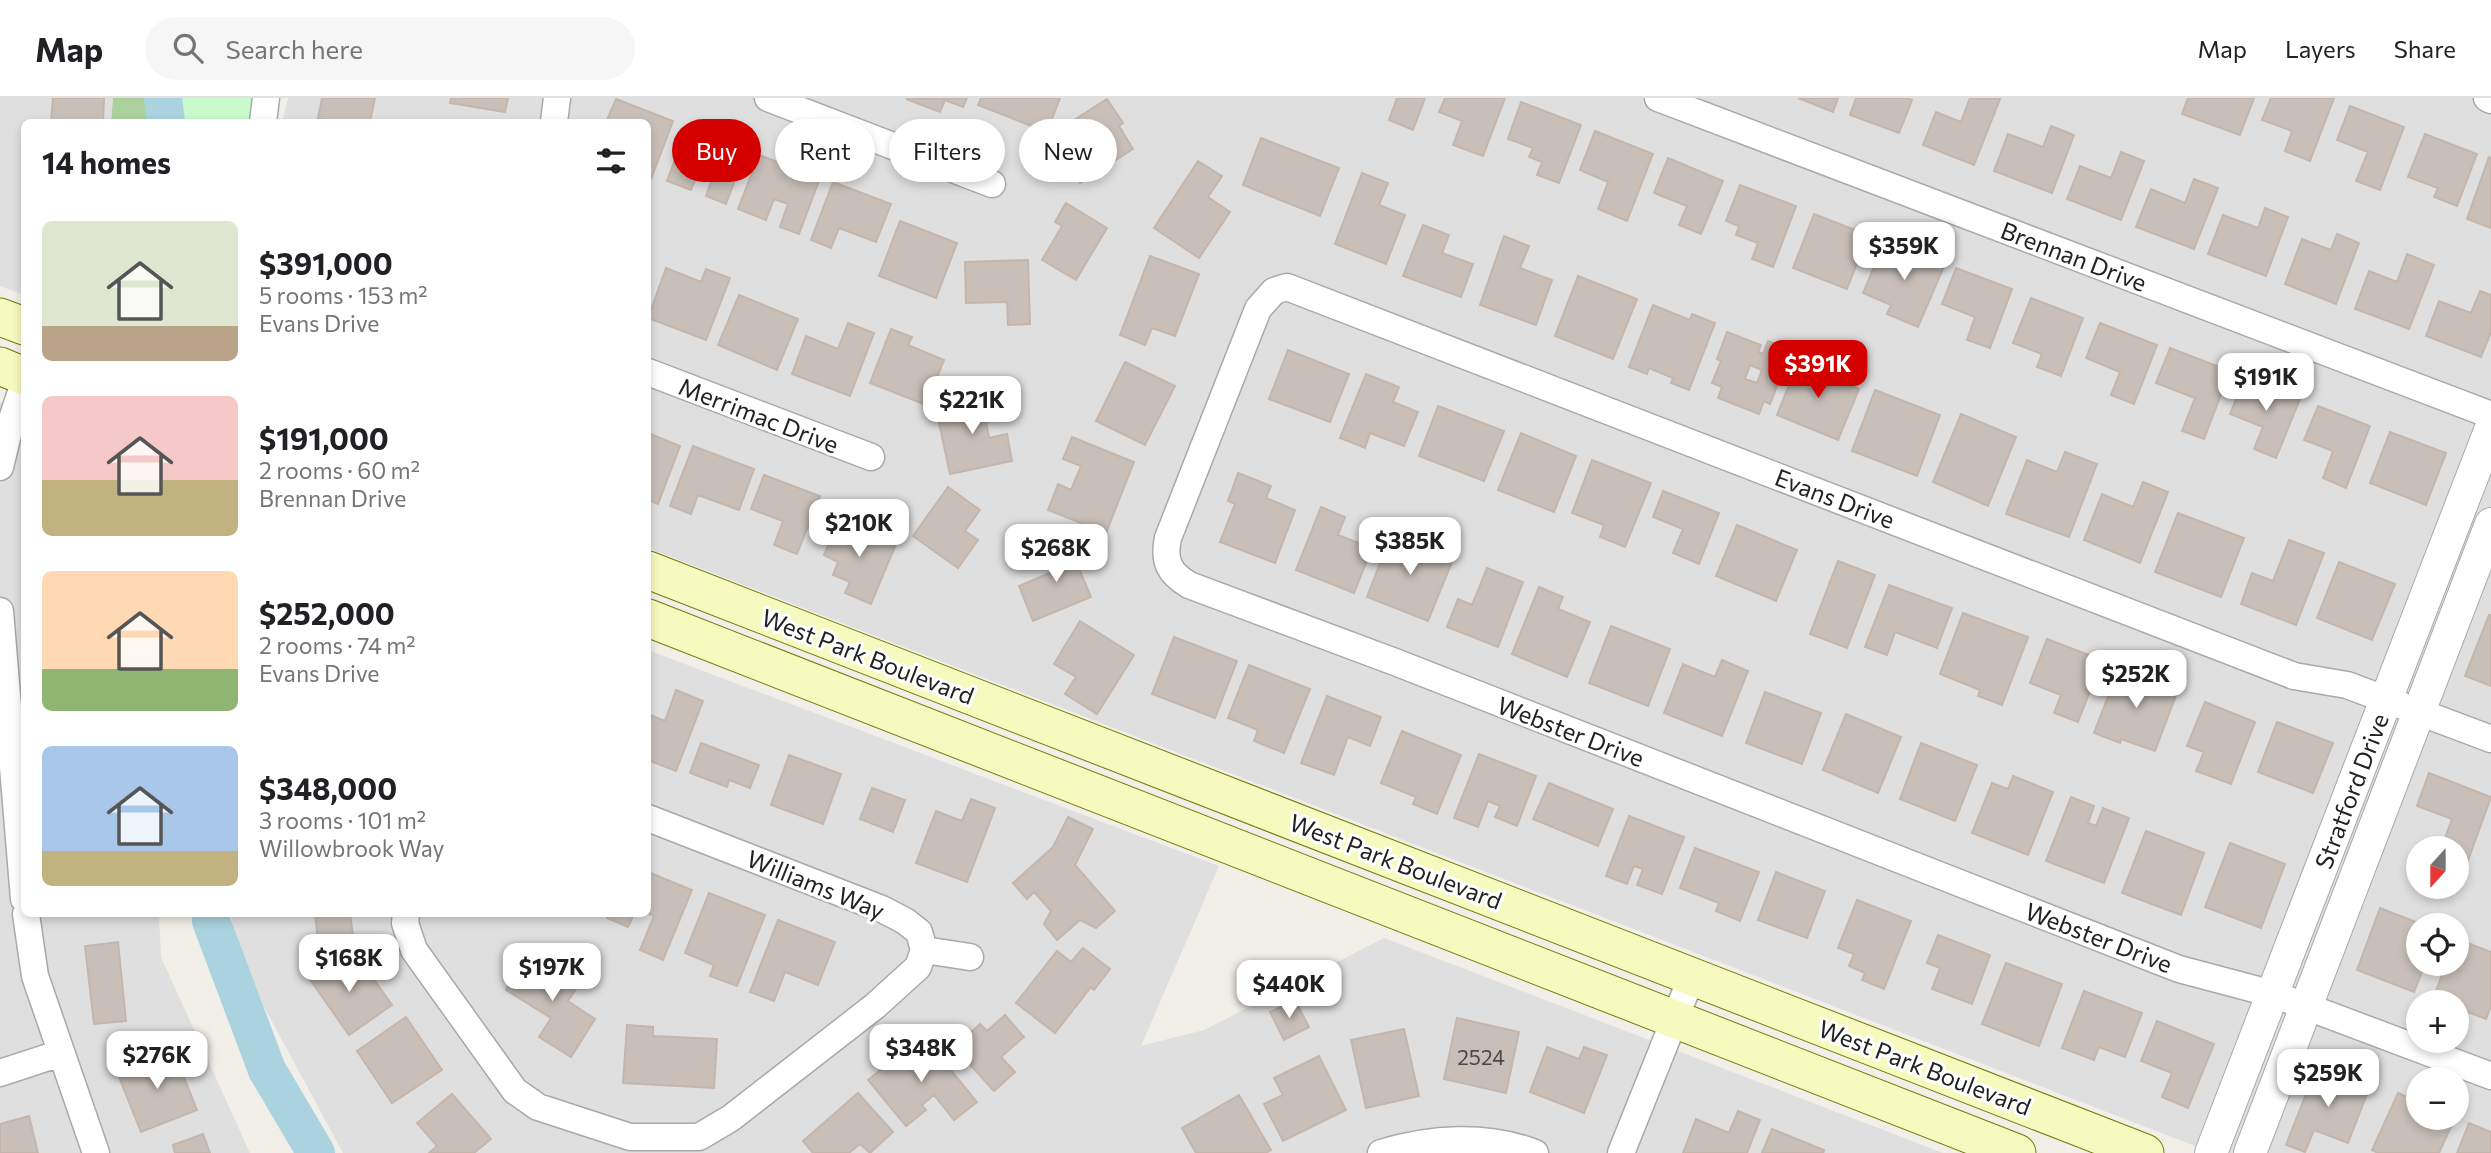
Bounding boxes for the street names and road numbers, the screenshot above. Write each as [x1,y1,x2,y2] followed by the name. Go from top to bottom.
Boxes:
[1997,215,2151,297] street label: Brennan Drive
[675,371,843,459] street label: Merrimac Drive
[1771,462,1899,534] street label: Evans Drive
[758,602,978,710] street label: West Park Boulevard
[1494,690,1648,772] street label: Webster Drive
[2308,709,2394,873] street label: Stratford Drive
[1286,807,1506,915] street label: West Park Boulevard
[743,843,889,925] street label: Williams Way
[2022,896,2176,978] street label: Webster Drive
[1815,1013,2035,1121] street label: West Park Boulevard

